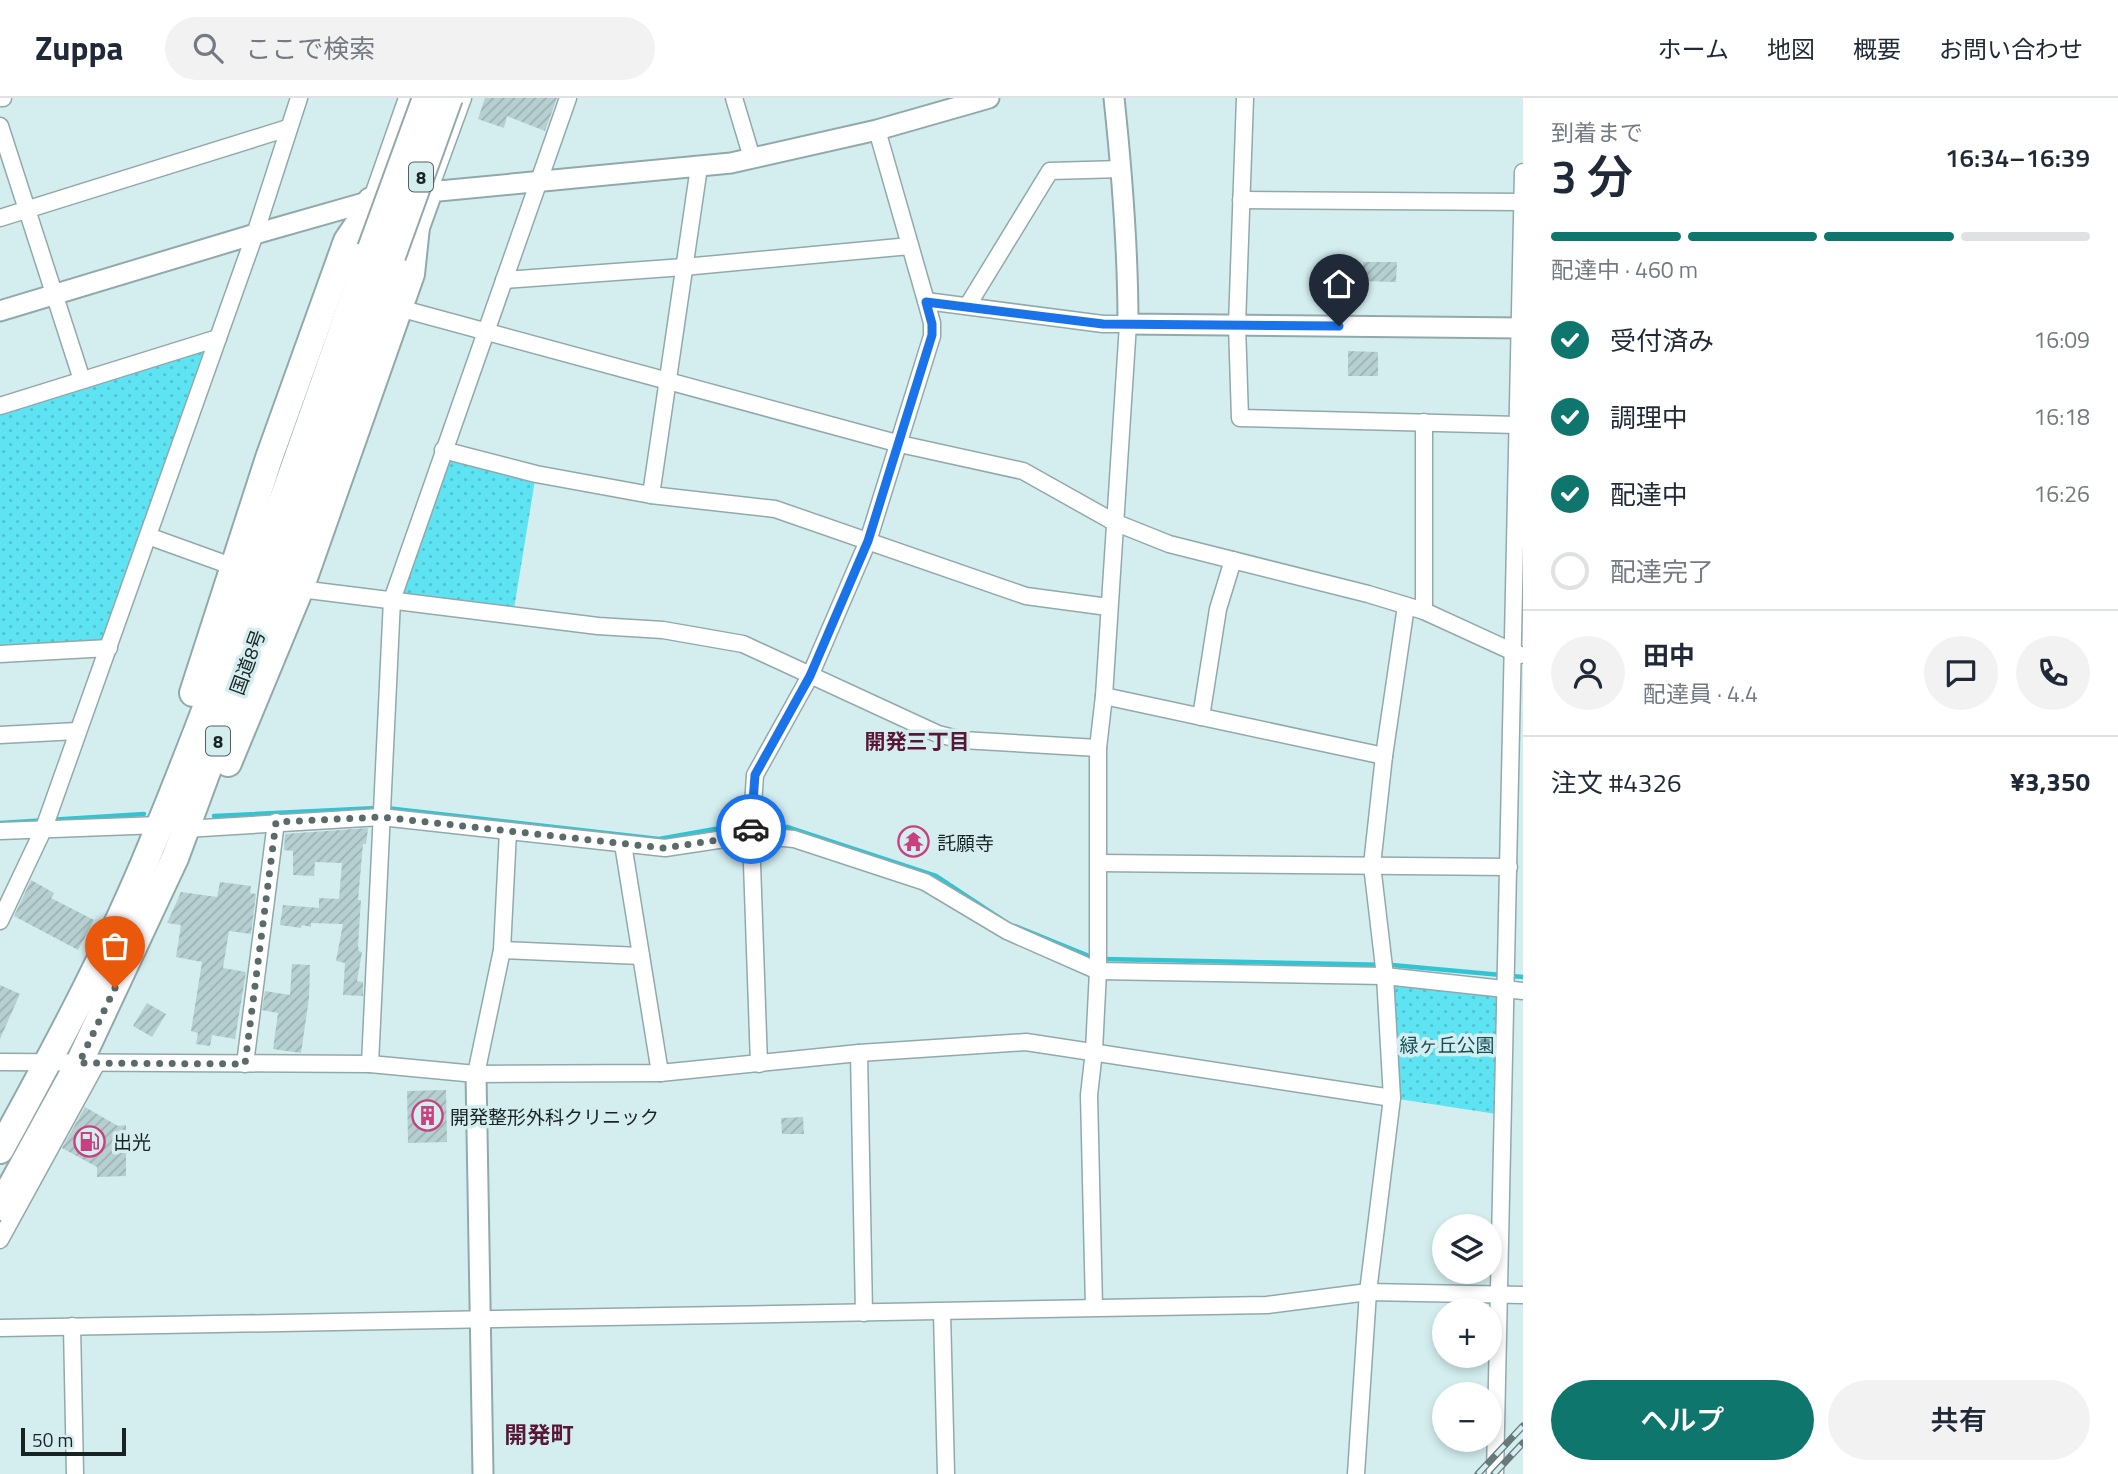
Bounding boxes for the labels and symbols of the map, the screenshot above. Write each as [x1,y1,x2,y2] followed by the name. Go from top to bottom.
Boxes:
[409,162,433,192] road number: 8
[1309,254,1369,326] pin
[222,625,272,699] street label: 国道8号
[865,725,970,757] district label: 開発三丁目
[206,726,230,756] road number: 8
[716,794,786,864] courier
[897,825,931,859] temple icon: 託願寺
[937,828,994,857] place label: 託願寺
[85,916,145,988] pin
[1399,1030,1495,1059] park label: 緑ヶ丘公園
[410,1099,444,1133] building icon: 開発整形外科クリニック
[450,1102,659,1131] place label: 開発整形外科クリニック
[73,1124,107,1158] fuel station icon: 出光
[113,1127,151,1156] place label: 出光
[505,1417,574,1452] district label: 開発町
[21,1425,126,1457] scale bar

